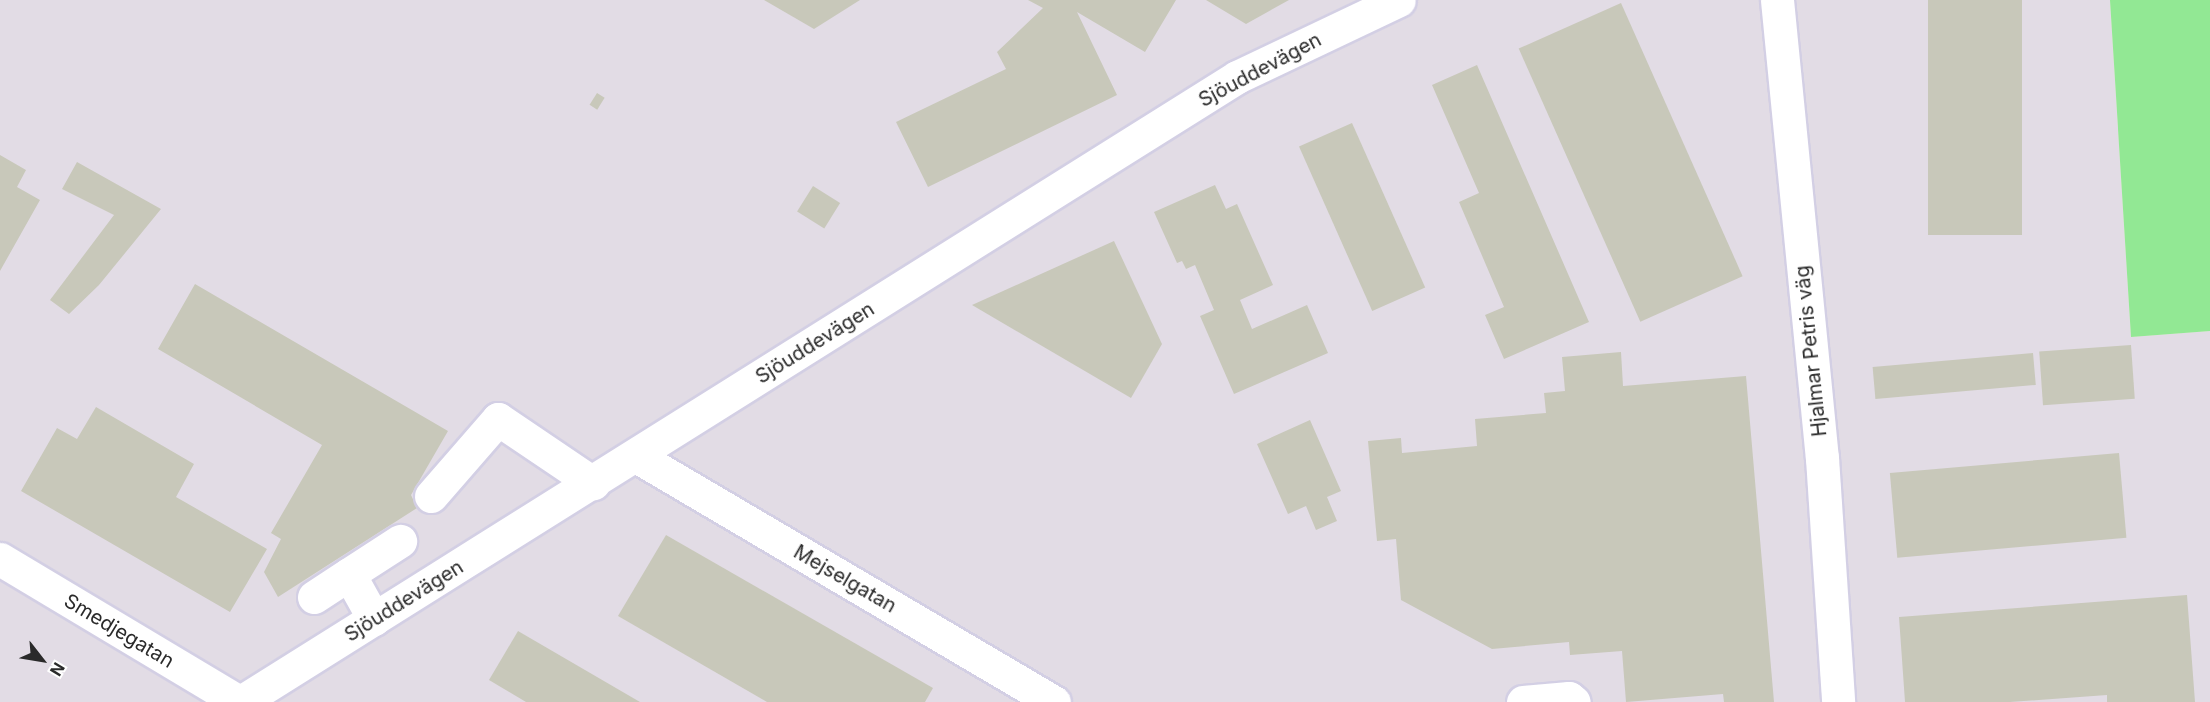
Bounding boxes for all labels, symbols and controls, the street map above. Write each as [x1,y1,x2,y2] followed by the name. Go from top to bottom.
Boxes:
[1195,28,1325,112] street label: Sjöuddevägen
[1790,264,1832,438] street label: Hjalmar Petris väg
[751,297,879,389] street label: Sjöuddevägen
[789,540,901,618] street label: Mejselgatan
[340,555,468,647] street label: Sjöuddevägen
[60,589,178,673] street label: Smedjegatan
[12,630,72,690] north arrow
[46,659,69,680] text: N

